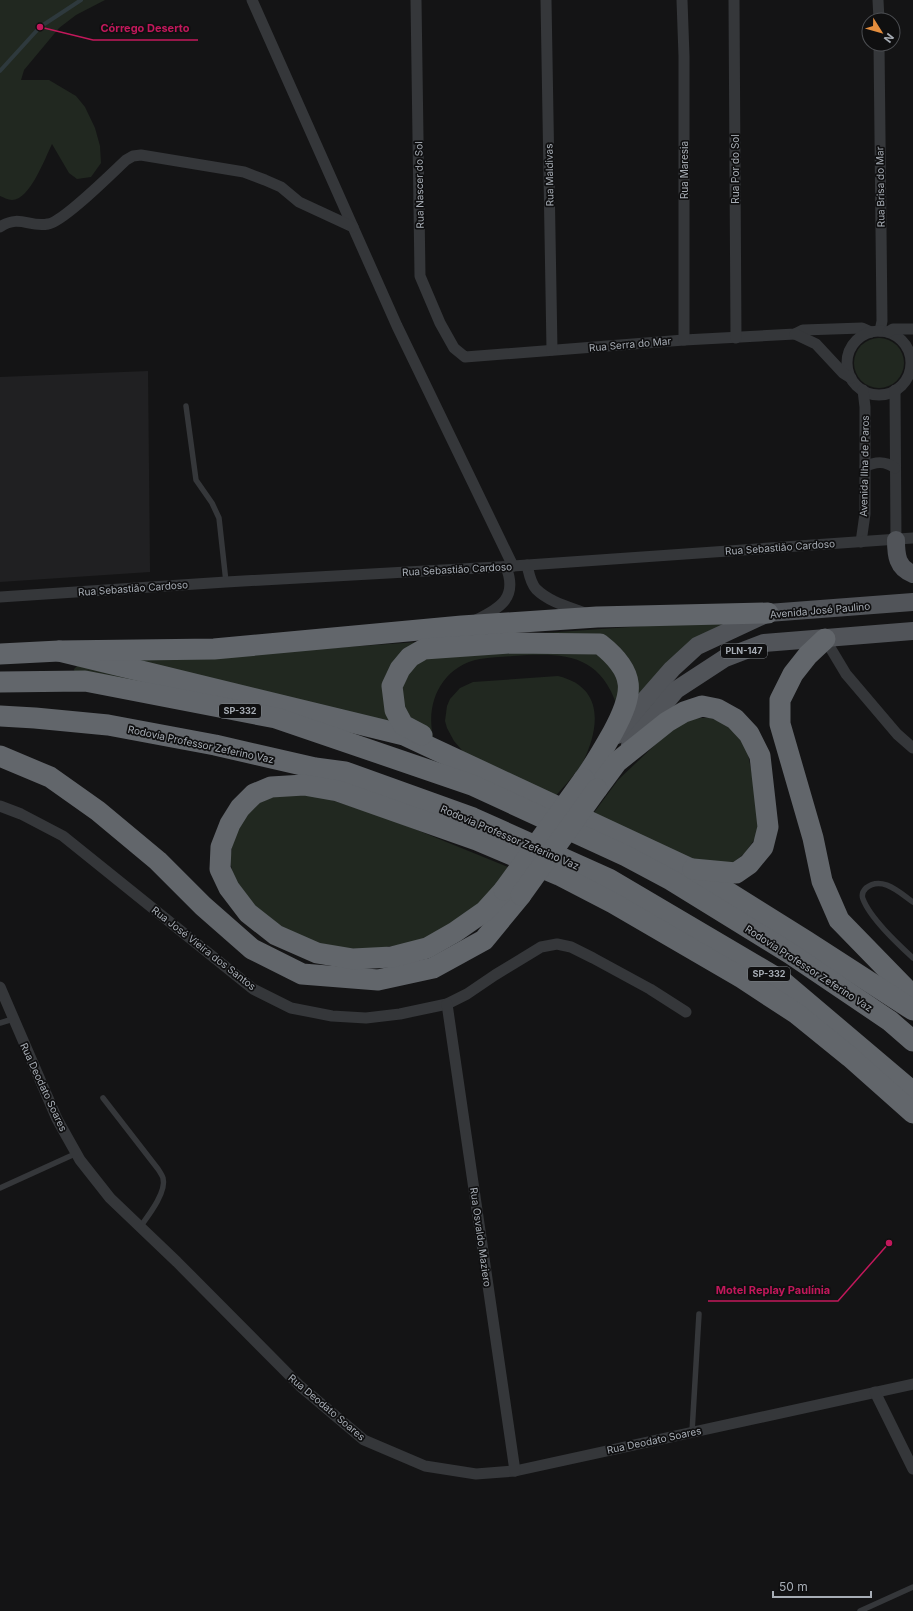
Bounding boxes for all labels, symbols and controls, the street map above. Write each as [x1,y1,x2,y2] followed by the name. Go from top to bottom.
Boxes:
[861,12,901,52] north arrow
[93,17,198,40] callout: Córrego Deserto
[100,21,190,35] text: Córrego Deserto
[881,30,897,46] text: N
[729,134,741,204] street label: Rua Por do Sol
[412,141,426,229] street label: Rua Nascer do Sol
[678,141,690,199] street label: Rua Maresia
[542,143,556,207] street label: Rua Maldivas
[873,146,887,227] street label: Rua Brisa do Mar
[588,334,672,354] street label: Rua Serra do Mar
[857,415,871,517] street label: Avenida Ilha de Paros
[725,537,835,557] street label: Rua Sebastião Cardoso
[402,560,512,578] street label: Rua Sebastião Cardoso
[78,578,188,598] street label: Rua Sebastião Cardoso
[769,600,871,620] street label: Avenida José Paulino
[721,644,767,658] road number: PLN-147
[219,704,261,718] road number: SP-332
[127,723,275,765] street label: Rodovia Professor Zeferino Vaz
[439,802,581,872] street label: Rodovia Professor Zeferino Vaz
[150,904,258,992] street label: Rua José Vieira dos Santos
[743,922,875,1014] street label: Rodovia Professor Zeferino Vaz
[748,967,790,981] road number: SP-332
[18,1041,70,1133] street label: Rua Deodato Soares
[468,1187,494,1287] street label: Rua Osvaldo Maziero
[708,1278,838,1301] callout: Motel Replay Paulínia
[716,1283,830,1297] text: Motel Replay Paulínia
[286,1371,368,1443] street label: Rua Deodato Soares
[606,1424,702,1456] street label: Rua Deodato Soares
[773,1573,871,1599] scale bar
[779,1579,808,1594] text: 50 m

